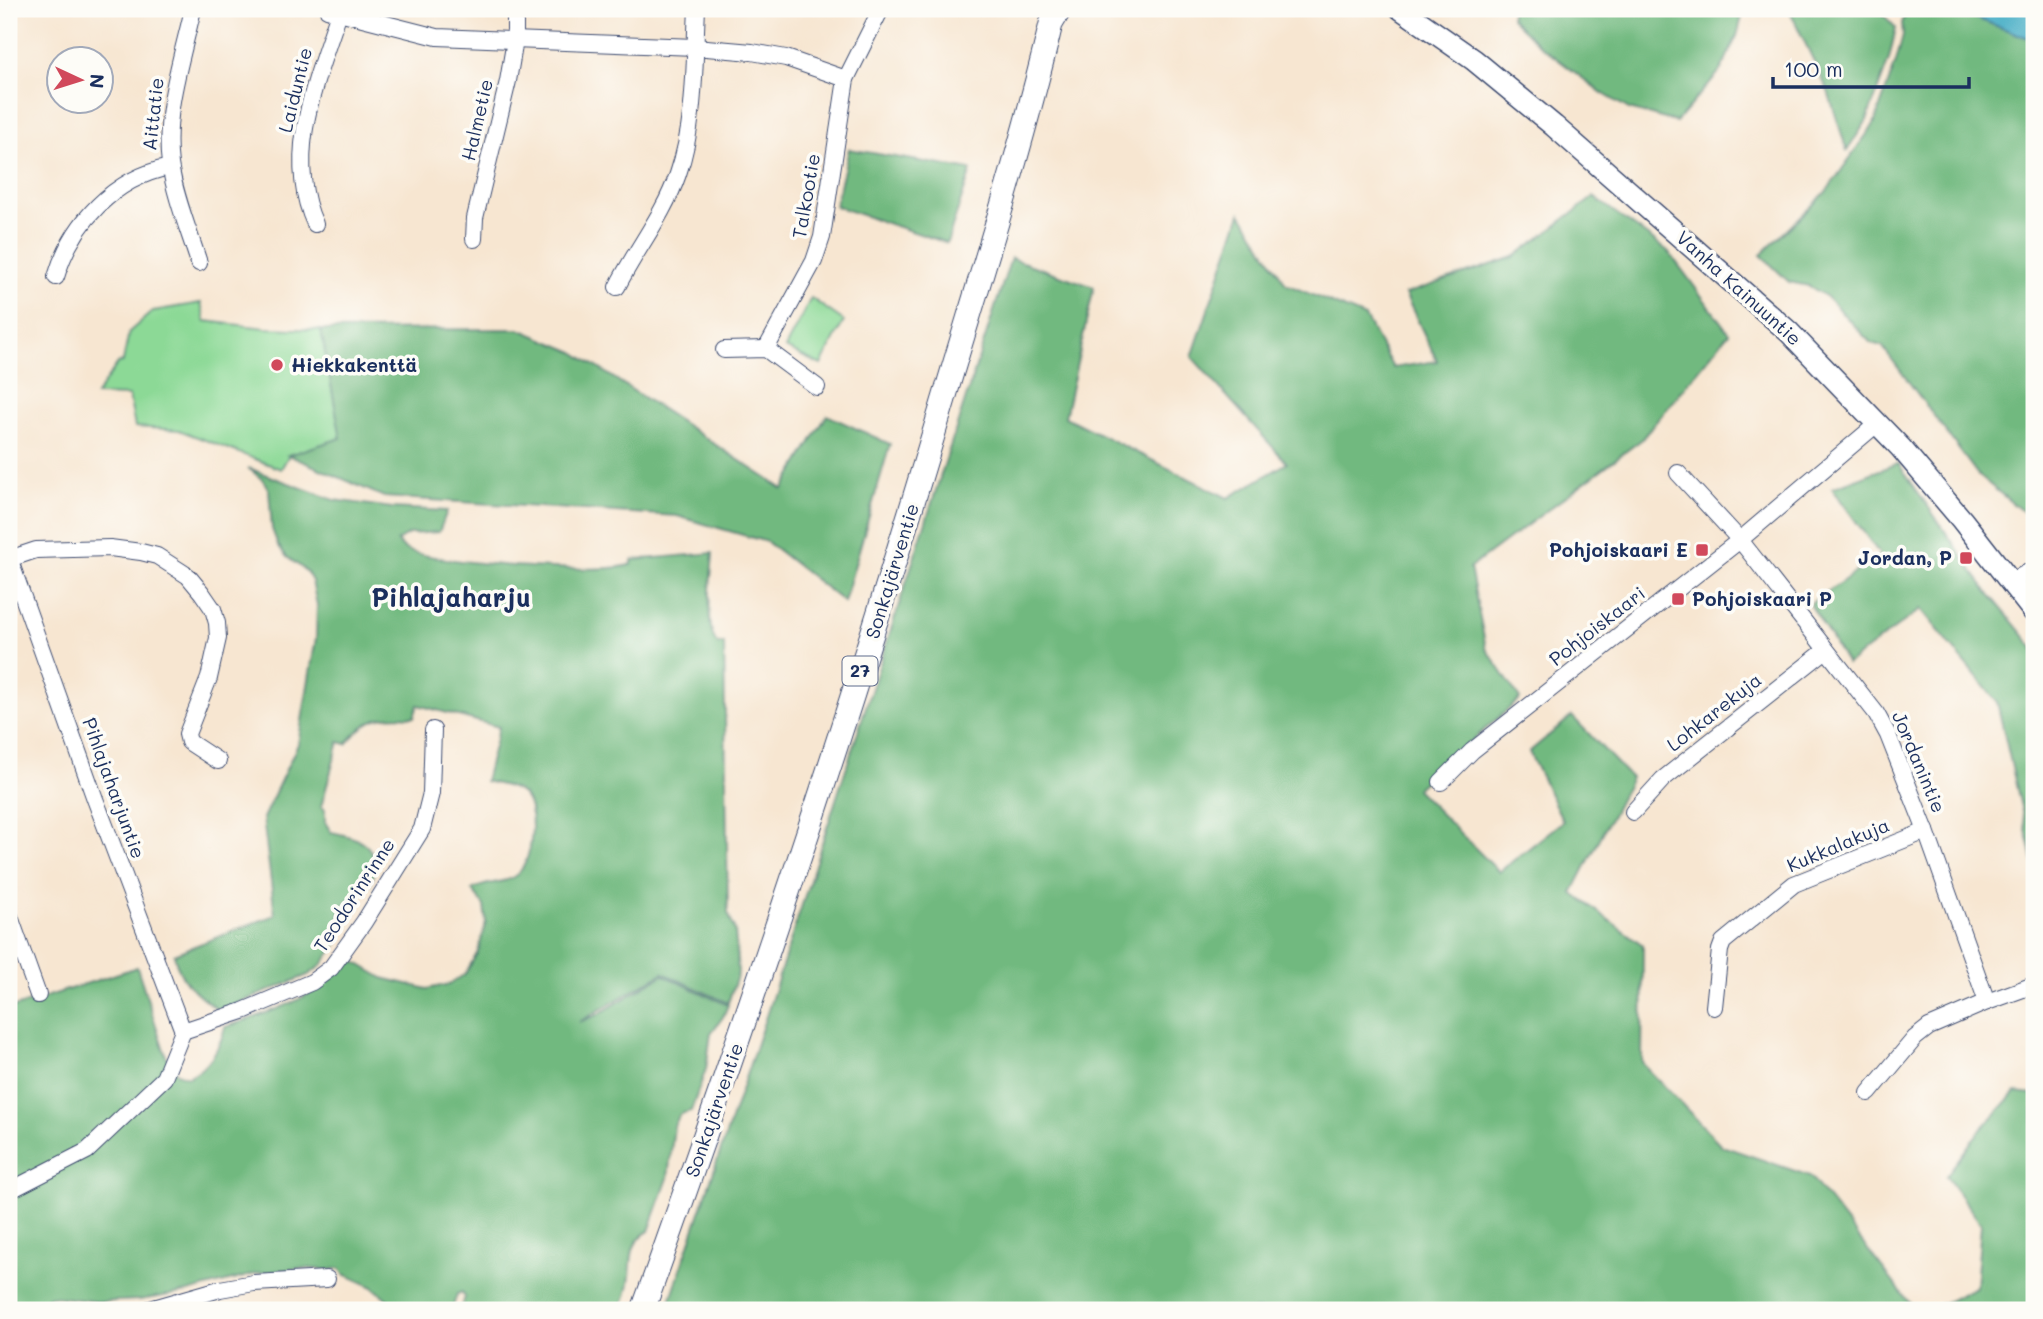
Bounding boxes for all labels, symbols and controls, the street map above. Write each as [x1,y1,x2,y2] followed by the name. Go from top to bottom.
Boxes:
[272,45,317,135] street label: Laiduntie
[46,46,116,116] north arrow
[1773,46,1969,90] scale bar
[1784,55,1843,82] text: 100 m
[84,73,110,89] text: N
[136,76,169,152] street label: Aittatie
[455,77,498,163] street label: Halmetie
[786,152,825,240] street label: Talkootie
[1671,225,1807,351] street label: Vanha Kainuuntie
[291,352,417,377] place label: Hiekkakenttä
[269,357,285,373] marker: Hiekkakenttä
[859,500,924,642] street label: Sonkajärventie
[1549,537,1688,562] place label: Pohjoiskaari E
[1694,542,1710,558] marker: Pohjoiskaari E
[1858,545,1952,570] place label: Jordan, P
[1958,550,1974,566] marker: Jordan, P
[371,580,531,614] district label: Pihlajaharju
[1544,580,1650,671] street label: Pohjoiskaari
[1692,586,1832,611] place label: Pohjoiskaari P
[1670,591,1686,607] marker: Pohjoiskaari P
[842,656,878,686] road number: 27
[1661,667,1766,757] street label: Lohkarekuja
[1887,707,1952,816] street label: Jordanintie
[77,714,152,862] street label: Pihlajaharjuntie
[1783,812,1893,877] street label: Kukkalakuja
[307,833,400,956] street label: Teodorinrinne
[679,1039,748,1180] street label: Sonkajärventie

